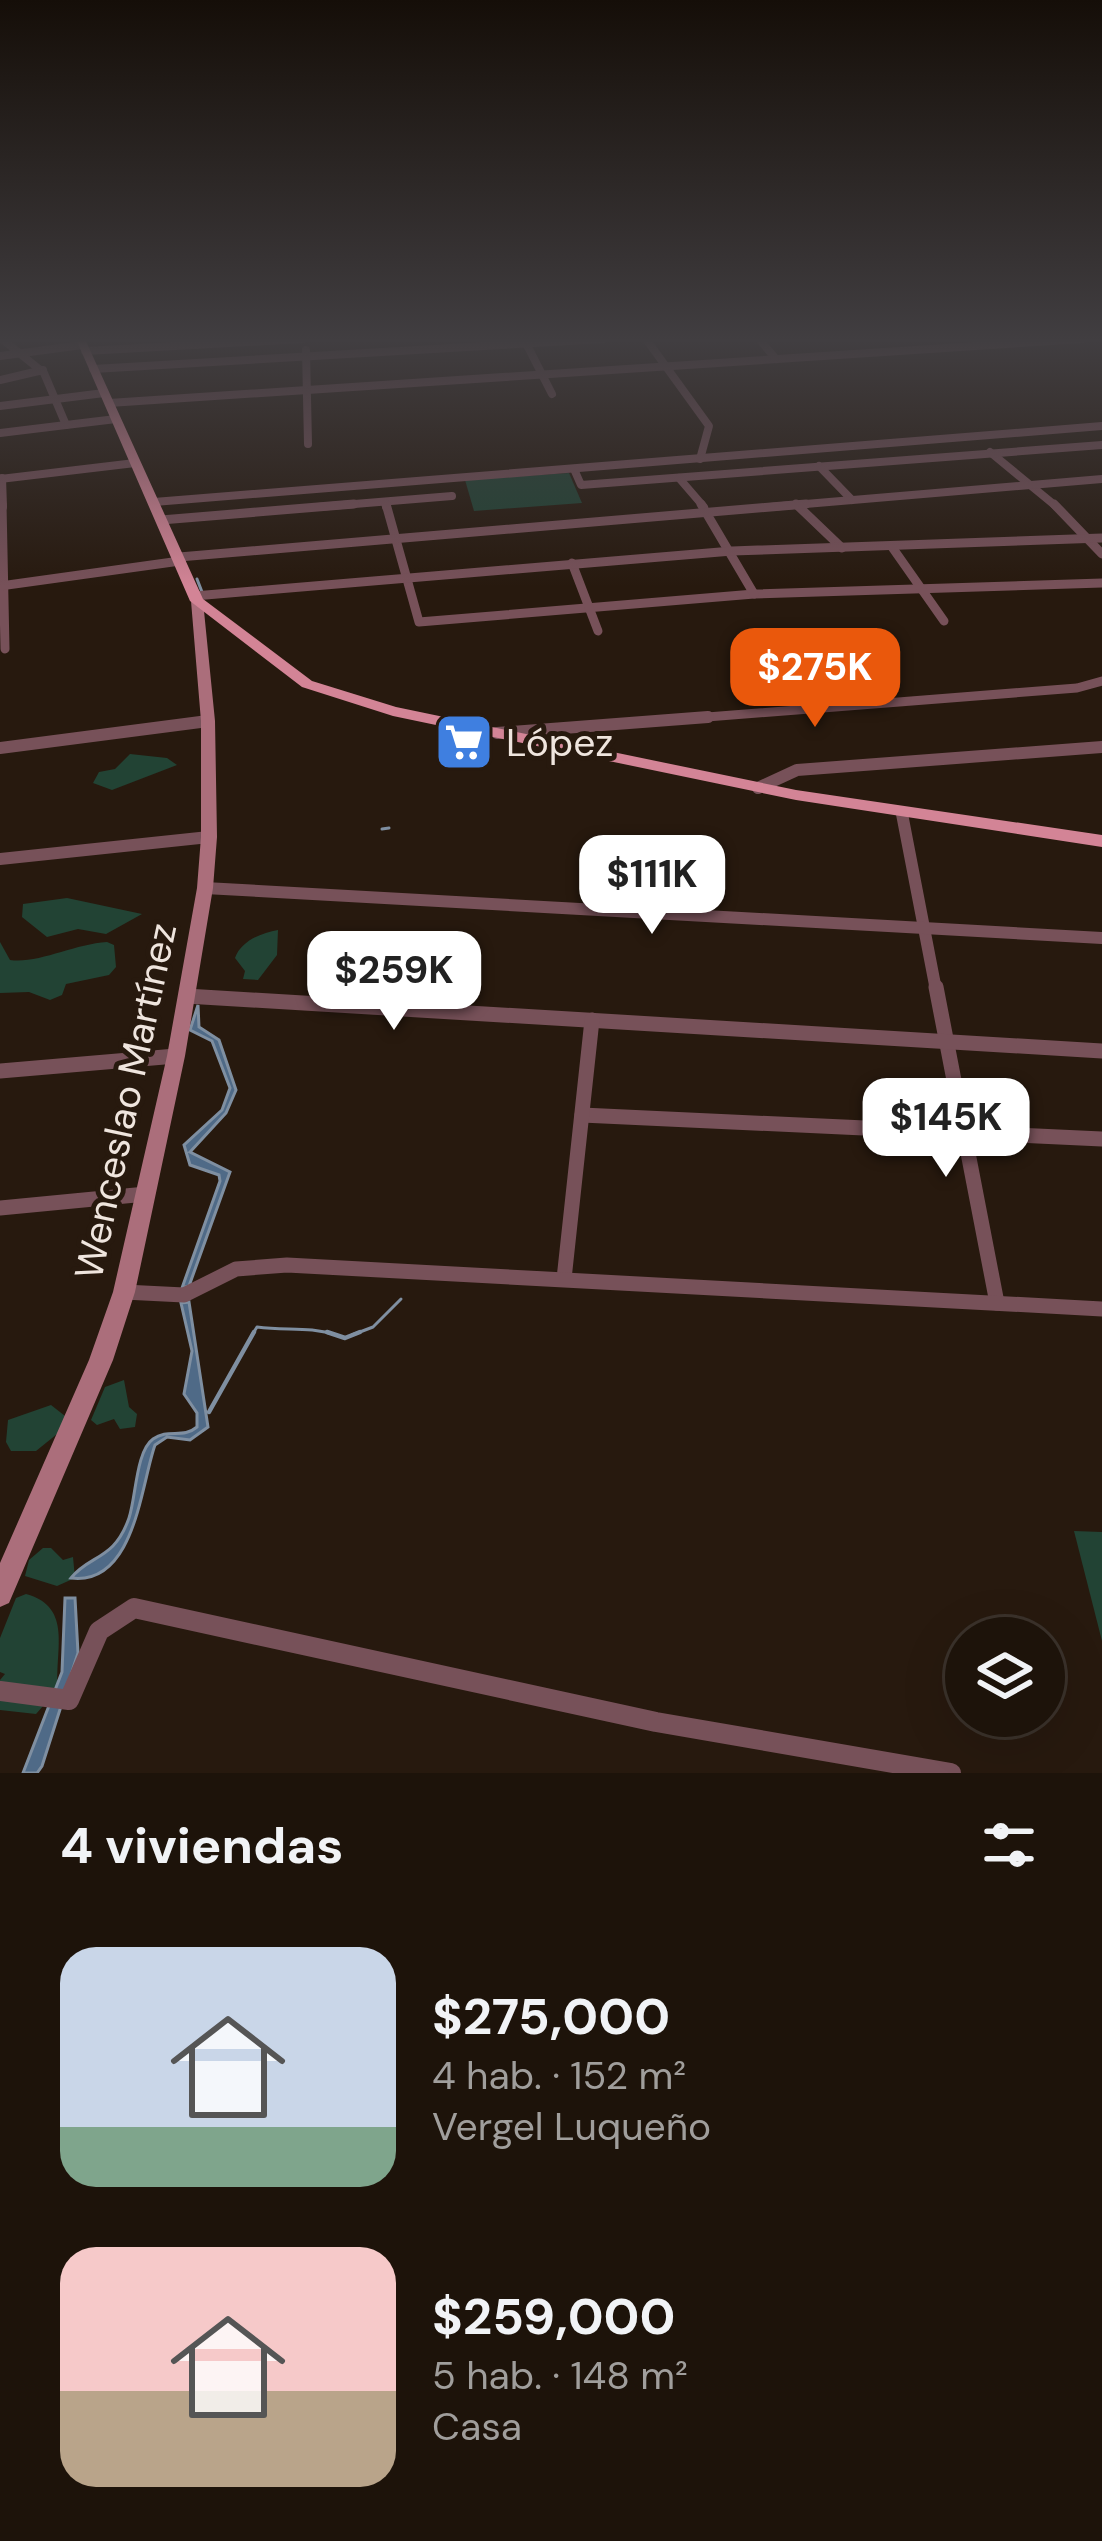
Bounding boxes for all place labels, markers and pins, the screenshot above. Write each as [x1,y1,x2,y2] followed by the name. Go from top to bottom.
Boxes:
[731,628,899,730] pin: $275K
[433,711,495,773] supermarket icon: López
[506,717,613,768] place label: López
[568,835,736,937] pin: $111K
[310,931,478,1033] pin: $259K
[862,1078,1030,1180] pin: $145K

